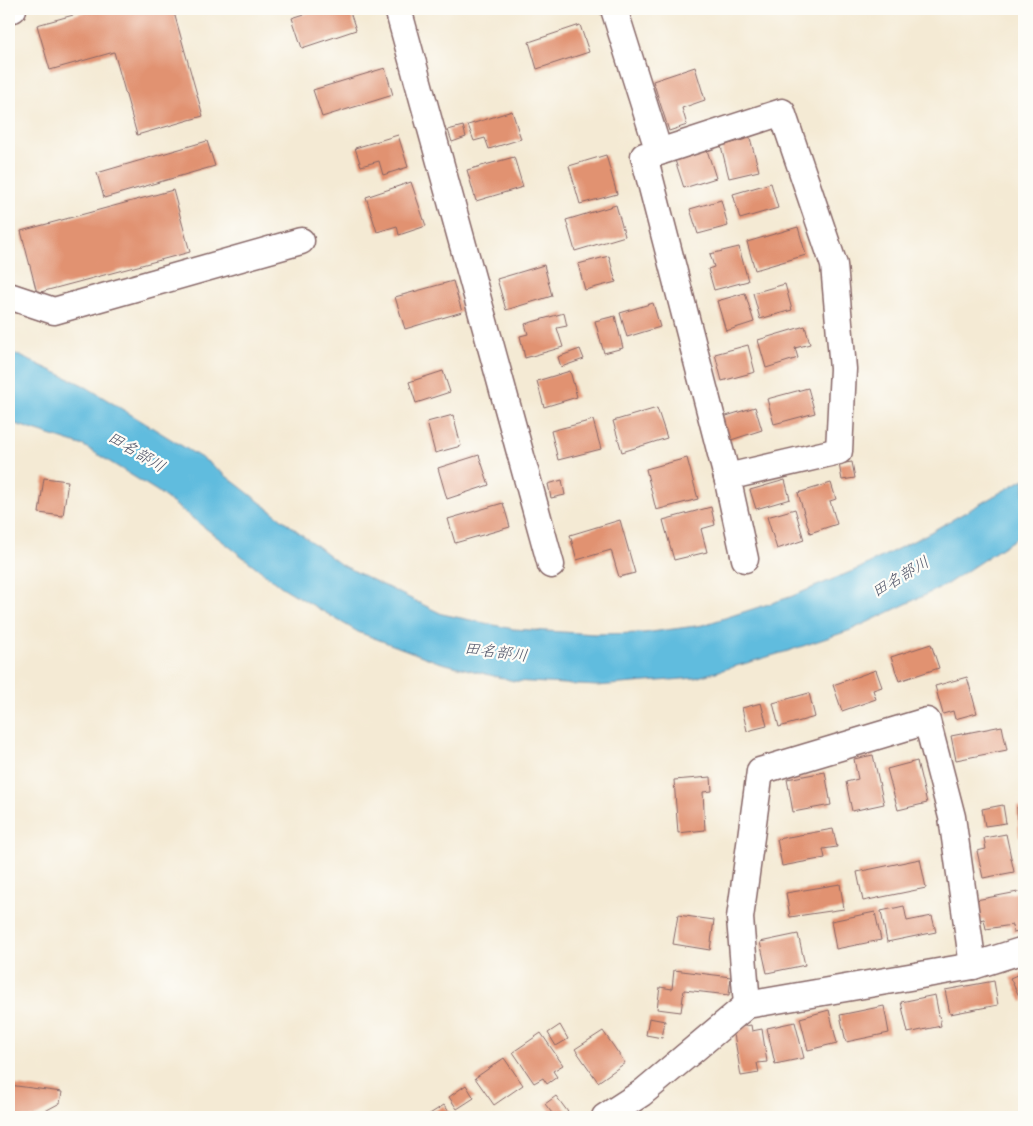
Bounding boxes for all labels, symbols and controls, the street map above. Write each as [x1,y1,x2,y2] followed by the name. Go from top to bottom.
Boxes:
[102,425,170,479] water label: 田名部川
[867,550,935,604] water label: 田名部川
[463,636,529,669] water label: 田名部川

